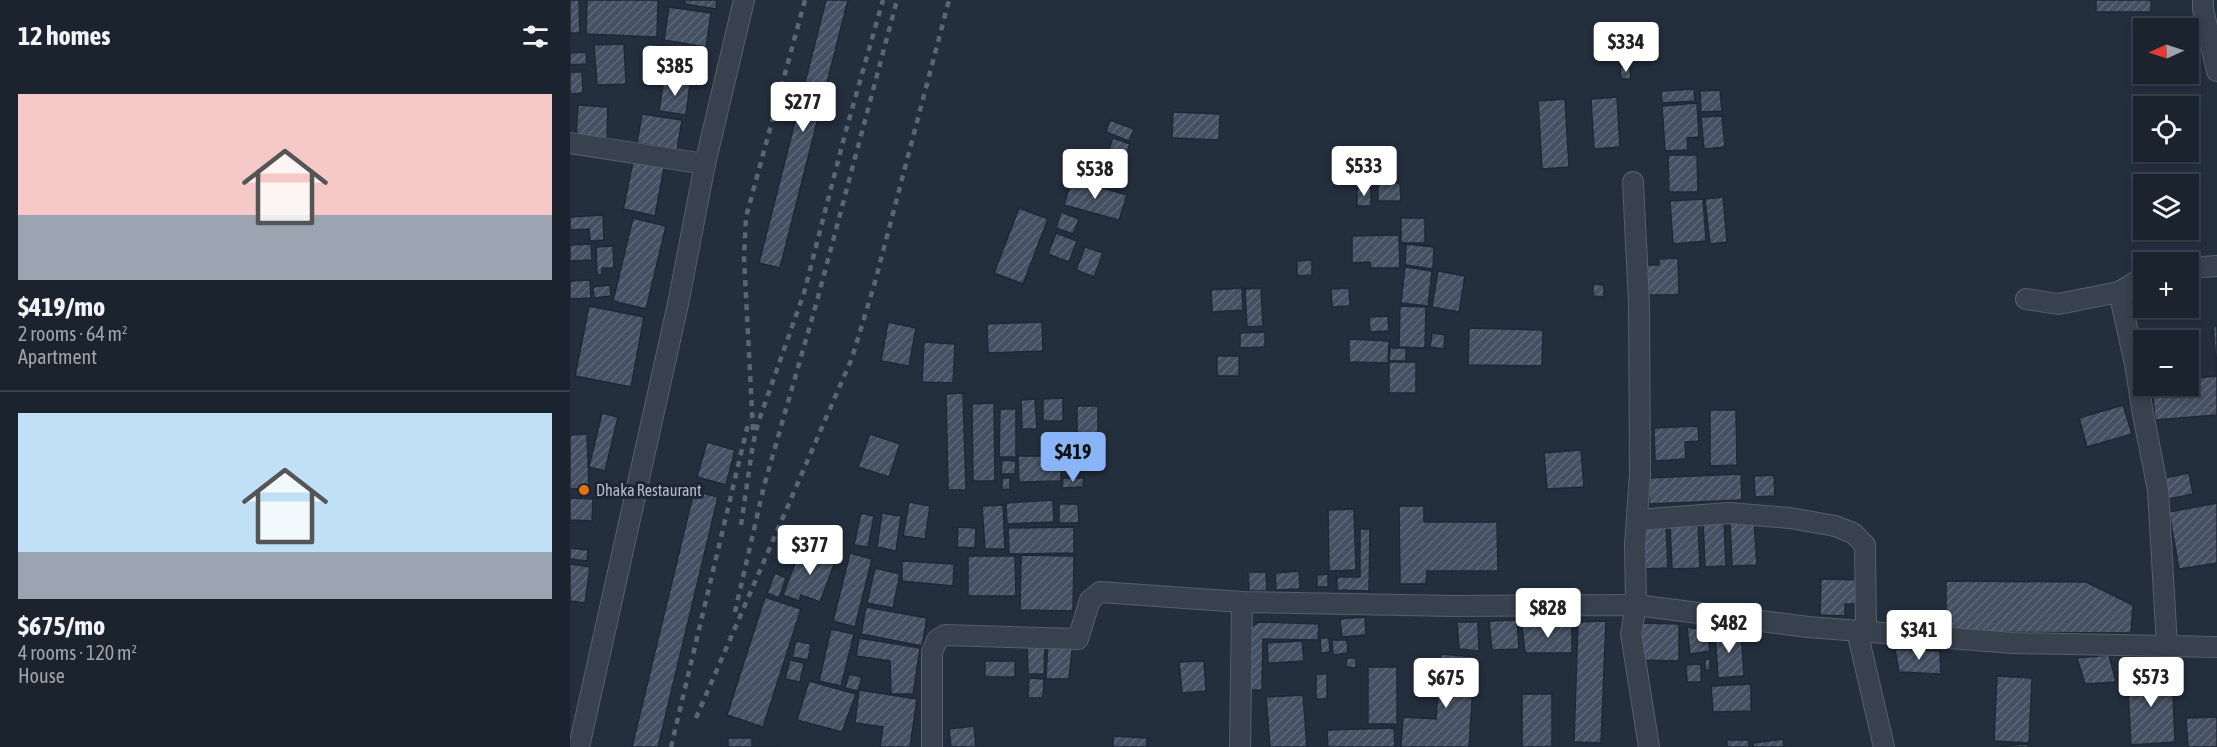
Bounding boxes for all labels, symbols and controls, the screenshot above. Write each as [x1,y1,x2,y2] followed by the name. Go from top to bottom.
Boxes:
[2133,18,2199,84] north arrow
[2133,18,2199,396] map controls
[519,20,552,53] icon: filters
[18,21,111,51] text: 12 homes
[1590,22,1662,73] pin: $334
[1608,30,1644,53] text: $334
[639,46,711,97] pin: $385
[657,54,693,77] text: $385
[767,82,839,133] pin: $277
[785,90,821,113] text: $277
[2133,96,2199,162] button: locate
[231,133,339,241] icon: home
[1328,146,1400,197] pin: $533
[1059,149,1131,200] pin: $538
[1346,154,1382,177] text: $533
[1077,157,1113,180] text: $538
[2133,174,2199,240] button: layers
[2133,252,2199,318] button: +
[18,292,105,322] text: $419/mo
[18,322,128,345] text: 2 rooms · 64 m²
[2133,330,2199,396] button: −
[18,345,97,368] text: Apartment
[1037,432,1109,483] pin: $419
[1055,440,1091,463] text: $419
[231,452,339,560] icon: home
[596,481,702,499] place label: Dhaka Restaurant
[577,483,591,497] marker: Dhaka Restaurant
[774,525,846,576] pin: $377
[792,533,828,556] text: $377
[1512,588,1584,639] pin: $828
[1530,596,1566,619] text: $828
[1693,603,1765,654] pin: $482
[1883,610,1955,661] pin: $341
[18,611,105,641] text: $675/mo
[1711,611,1747,634] text: $482
[1901,618,1937,641] text: $341
[18,641,137,664] text: 4 rooms · 120 m²
[2115,657,2187,708] pin: $573
[1410,658,1482,709] pin: $675
[18,664,65,687] text: House
[2133,665,2169,688] text: $573
[1428,666,1464,689] text: $675

